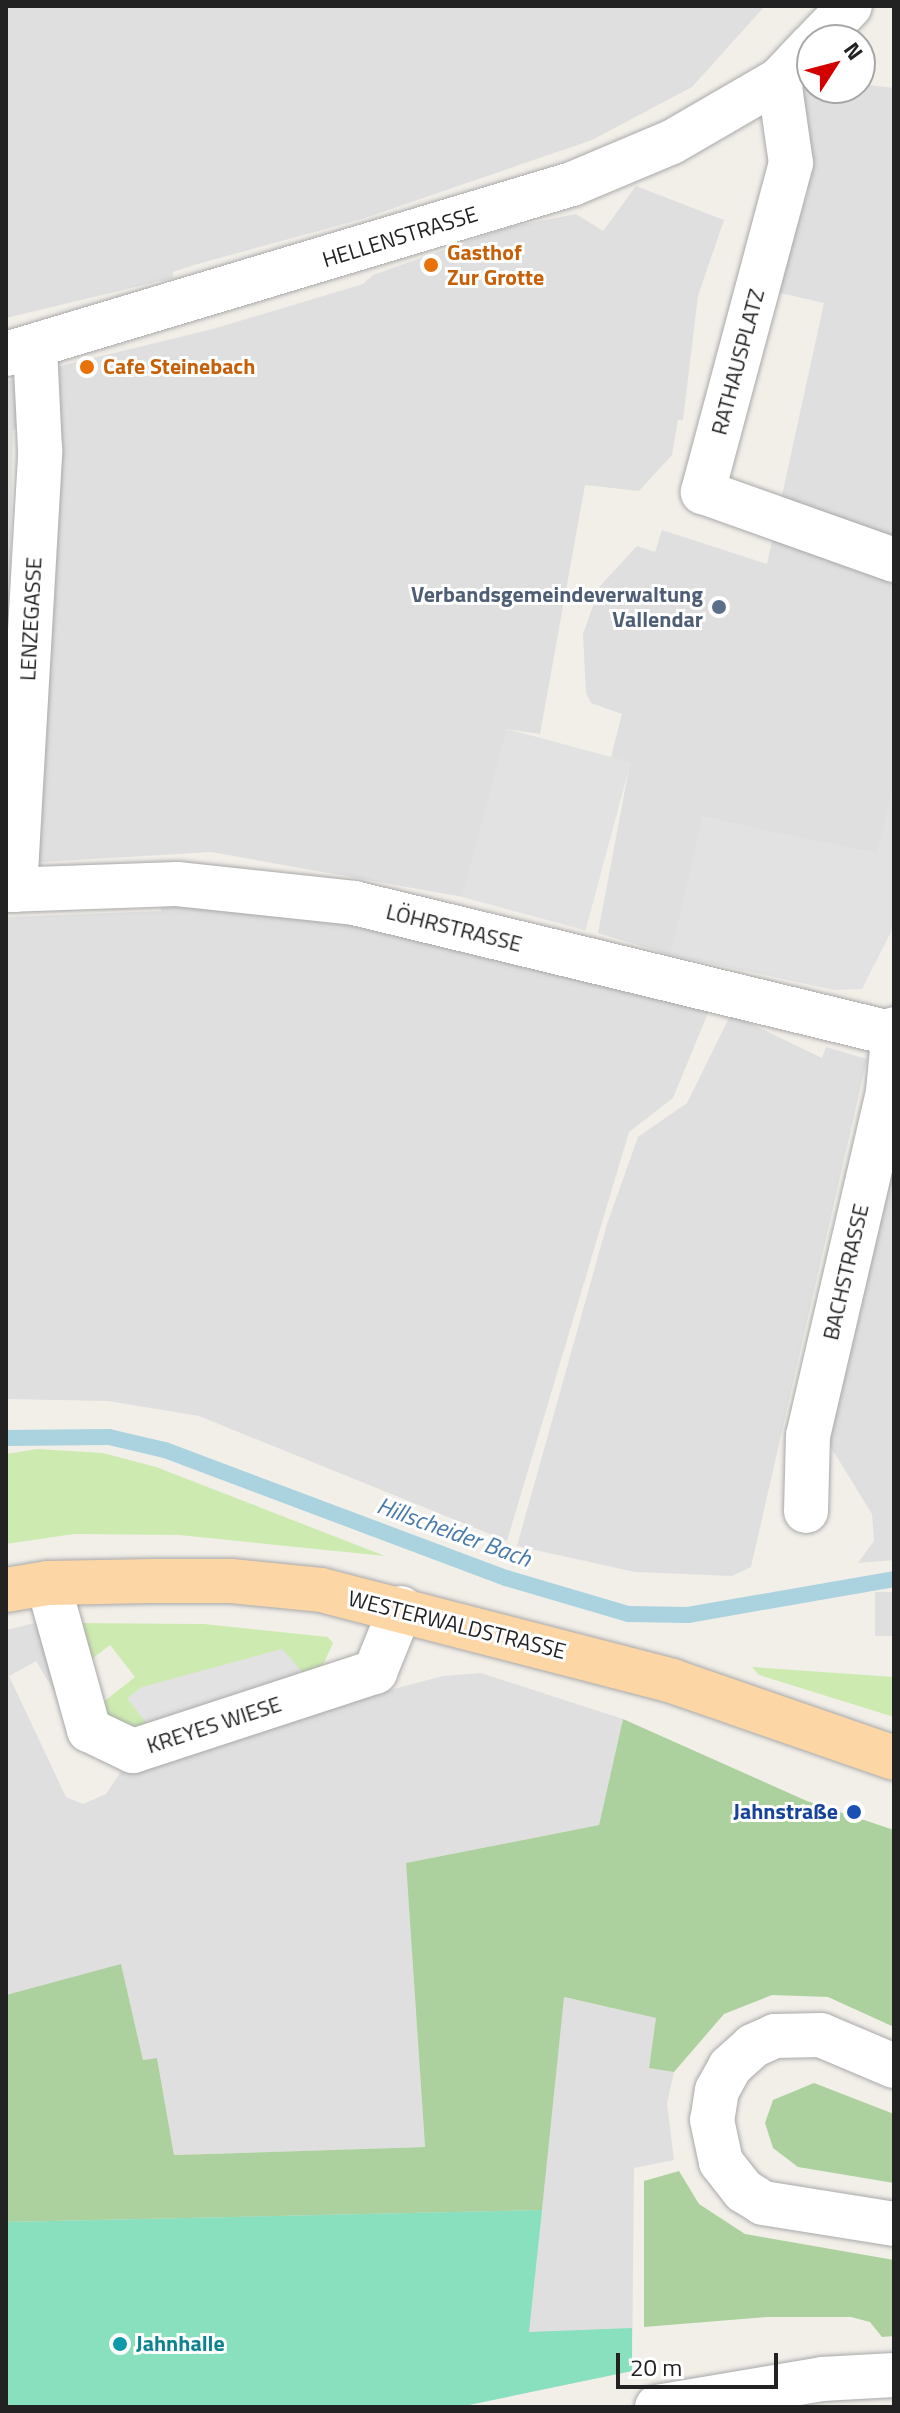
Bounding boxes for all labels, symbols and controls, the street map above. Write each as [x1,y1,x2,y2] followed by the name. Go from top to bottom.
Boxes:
[796,24,876,104] north arrow
[836,35,872,67] text: N
[319,201,481,273] street label: HELLENSTRASSE
[447,239,544,290] place label: Gasthof Zur Grotte
[422,256,440,274] marker: Gasthof Zur Grotte
[706,286,770,438] street label: RATHAUSPLATZ
[103,354,255,380] place label: Cafe Steinebach
[78,358,96,376] marker: Cafe Steinebach
[15,556,47,682] street label: LENZEGASSE
[411,581,703,632] place label: Verbandsgemeindeverwaltung Vallendar
[710,598,728,616] marker: Verbandsgemeindeverwaltung Vallendar
[383,898,525,958] street label: LÖHRSTRASSE
[818,1201,874,1343] street label: BACHSTRASSE
[373,1491,535,1573] water label: Hillscheider Bach
[345,1585,569,1665] street label: WESTERWALDSTRASSE
[143,1691,285,1759] street label: KREYES WIESE
[733,1799,838,1825] place label: Jahnstraße
[845,1803,863,1821] marker: Jahnstraße
[136,2331,225,2357] place label: Jahnhalle
[111,2335,129,2353] marker: Jahnhalle
[620,2337,782,2387] scale bar
[630,2349,682,2385] text: 20 m

